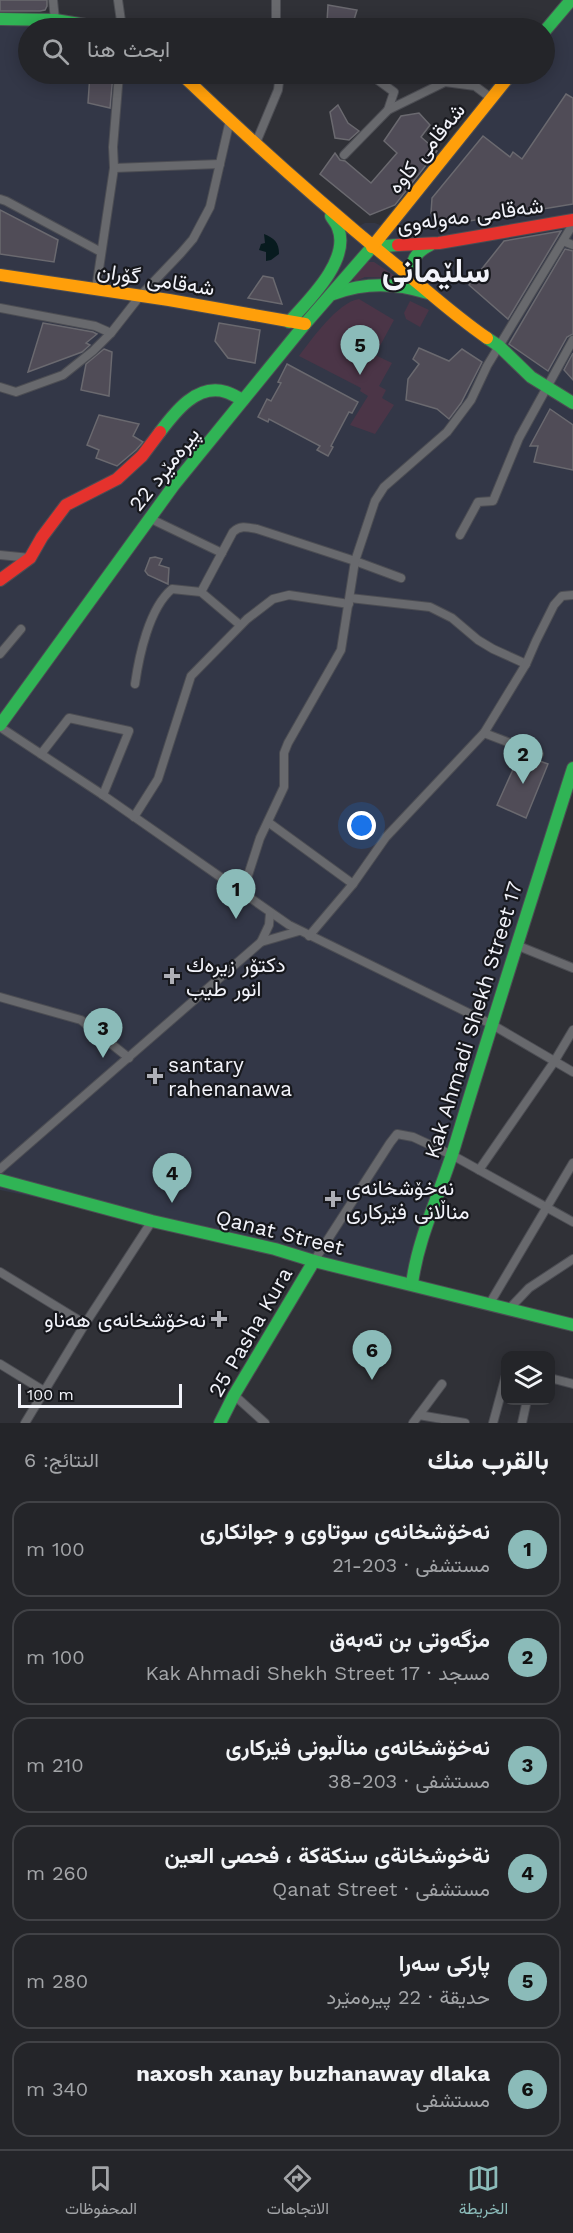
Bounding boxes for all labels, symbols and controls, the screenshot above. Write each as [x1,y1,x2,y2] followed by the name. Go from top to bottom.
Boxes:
[18,18,555,84] search box
[39,35,72,68] icon: search
[87,37,170,62] text: ابحث هنا
[382,98,471,199] street label: شەقامی کاوە
[395,192,545,239] street label: شەقامی مەولەوی
[382,251,490,291] district label: سلێمانی
[95,257,216,302] street label: شەقامی گۆران
[340,326,380,375] pin: 5
[124,422,206,517] street label: 22 پیرەمێرد
[504,734,542,784] pin: 2
[347,811,376,840] your location
[216,870,256,919] pin: 1
[419,878,527,1162] street label: Kak Ahmadi Shekh Street 17
[186,952,286,1002] place label: دکتۆر زیرەك انور طیب
[163,967,181,985] marker: دکتۆر زیرەك انور طیب
[84,1008,122,1058] pin: 3
[168,1052,292,1101] place label: santary rahenanawa
[146,1067,164,1085] marker: santary rahenanawa
[152,1154,192,1203] pin: 4
[346,1175,469,1225] place label: نەخۆشخانەی مناڵانی فێركاری
[324,1190,342,1208] marker: نەخۆشخانەی مناڵانی فێركاری
[213,1204,347,1260] street label: Qanat Street
[203,1263,297,1401] street label: 25 Pasha Kura
[44,1307,206,1333] place label: نەخۆشخانەی ھەناو
[210,1310,228,1328] marker: نەخۆشخانەی ھەناو
[352,1330,392,1380] pin: 6
[501,1351,555,1405] map controls
[501,1351,555,1405] button: layers
[18,1381,182,1408] scale bar
[27,1385,74,1404] text: 100 m
[427,1445,549,1475] text: بالقرب منك
[24,1448,99,1472] text: النتائج: 6
[200,1519,490,1544] text: نەخۆشخانەی سوتاوی و جوانکاری
[26,1537,85,1561] text: 100 m
[523,1537,532,1561] text: 1
[332,1553,490,1577] text: مستشفى · 203-21
[329,1627,490,1652] text: مزگەوتی بن تەبەق
[26,1645,85,1669] text: 100 m
[522,1645,533,1669] text: 2
[145,1661,490,1685] text: مسجد · Kak Ahmadi Shekh Street 17
[226,1735,490,1760] text: نەخۆشخانەی مناڵبونی فێرکاری
[26,1753,84,1777] text: 210 m
[522,1753,533,1777] text: 3
[328,1769,490,1793] text: مستشفى · 203-38
[165,1843,490,1868] text: نةخوشخانةى سنكةكة ، فحصى العين
[26,1861,88,1885] text: 260 m
[521,1861,534,1885] text: 4
[272,1877,490,1901] text: مستشفى · Qanat Street
[399,1951,490,1976] text: پارکی سەرا
[26,1969,88,1993] text: 280 m
[522,1969,533,1993] text: 5
[326,1985,490,2009] text: حديقة · 22 پیرەمێرد
[136,2061,490,2086] text: naxosh xanay buzhanaway dlaka
[26,2077,88,2101] text: 340 m
[521,2077,534,2101] text: 6
[415,2088,490,2112] text: مستشفى
[65,2162,137,2223] tab: المحفوظات
[267,2162,329,2223] tab: الاتجاهات
[459,2162,508,2223] tab: الخريطة

